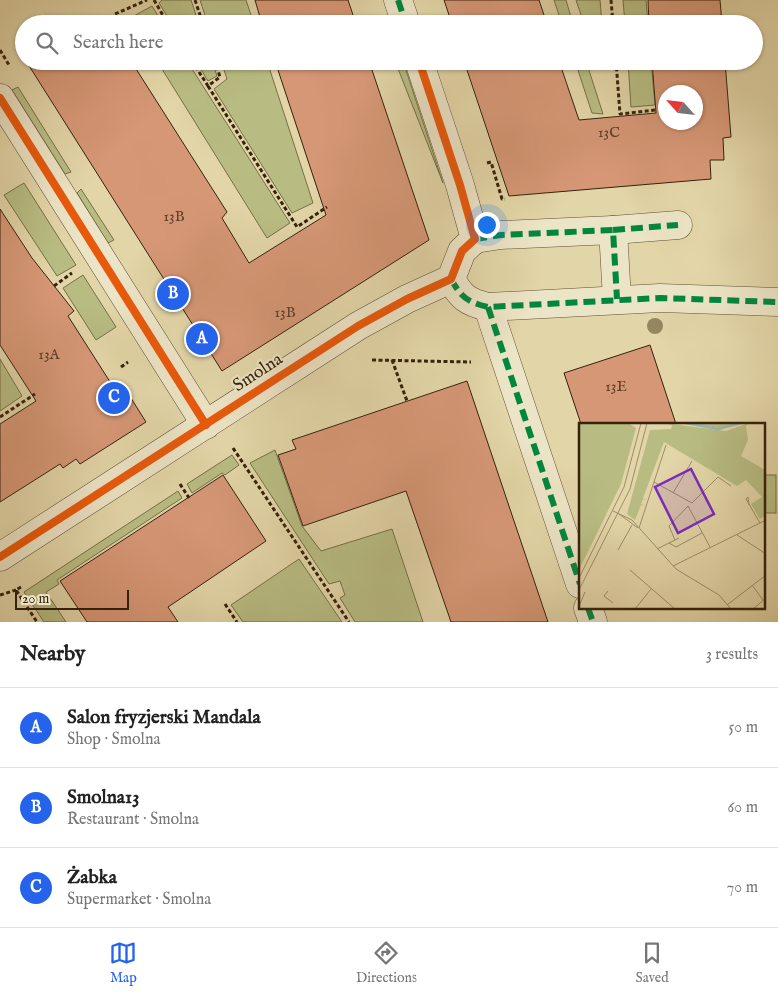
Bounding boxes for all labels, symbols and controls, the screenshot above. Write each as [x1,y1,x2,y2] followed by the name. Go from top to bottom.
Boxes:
[15,15,763,70] search box
[33,29,61,57] icon: search
[73,31,164,55] text: Search here
[658,85,703,130] north arrow
[598,123,620,142] house number: 13C
[163,207,185,226] house number: 13B
[474,212,500,238] your location
[157,275,189,313] pin: B
[274,303,296,322] house number: 13B
[186,320,218,358] pin: A
[38,345,61,364] house number: 13A
[229,348,288,398] street label: Smolna
[605,377,627,396] house number: 13E
[98,379,130,417] pin: C
[579,423,766,610] inset map
[15,587,129,610] scale bar
[22,590,49,608] text: 20 m
[20,641,85,668] text: Nearby
[706,645,758,665] text: 3 results
[67,706,261,730] text: Salon fryzjerski Mandala
[31,718,41,738] text: A
[729,718,758,738] text: 50 m
[67,730,160,750] text: Shop · Smolna
[67,786,139,810] text: Smolna13
[31,798,41,818] text: B
[728,798,758,818] text: 60 m
[67,810,199,830] text: Restaurant · Smolna
[67,866,117,890] text: Żabka
[30,878,42,898] text: C
[727,878,758,898] text: 70 m
[67,890,211,910] text: Supermarket · Smolna
[109,939,137,987] tab: Map
[356,939,417,987] tab: Directions
[636,939,669,987] tab: Saved

